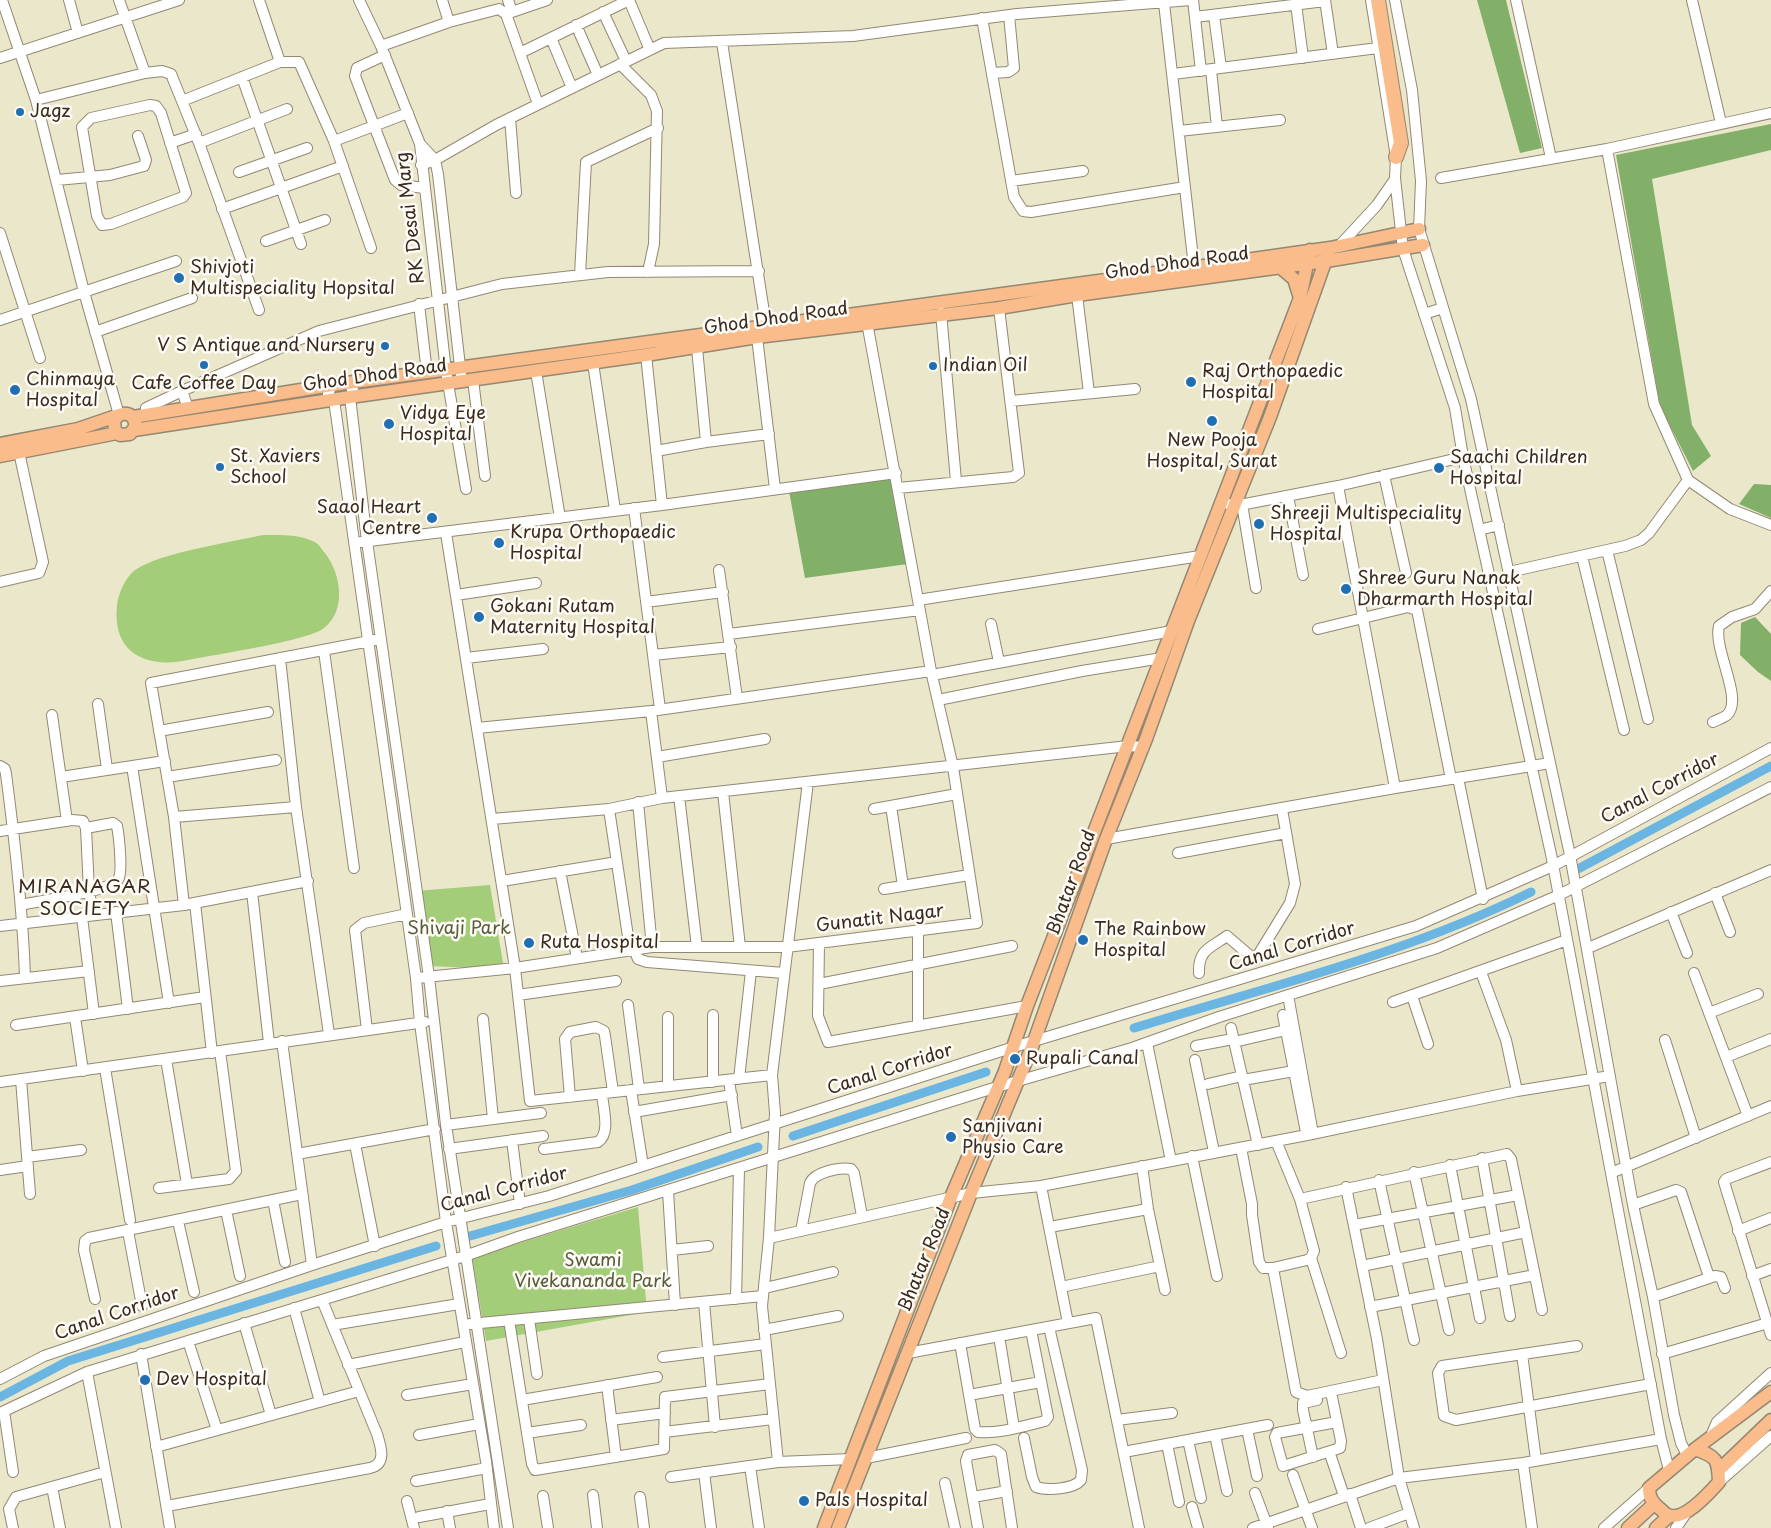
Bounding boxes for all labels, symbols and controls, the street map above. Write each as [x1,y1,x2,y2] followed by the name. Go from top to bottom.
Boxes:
[30,101,70,123] place label: Jagz
[14,106,26,118] marker: Jagz
[392,151,430,285] street label: RK Desai Marg
[1103,243,1251,285] street label: Ghod Dhod Road
[190,257,395,300] place label: Shivjoti Multispeciality Hopsital
[172,271,186,285] marker: Shivjoti Multispeciality Hopsital
[702,298,850,340] street label: Ghod Dhod Road
[157,335,375,357] place label: V S Antique and Nursery
[379,340,391,352] marker: V S Antique and Nursery
[301,355,449,397] street label: Ghod Dhod Road
[943,355,1028,377] place label: Indian Oil
[198,359,210,371] marker: Cafe Coffee Day
[927,360,939,372] marker: Indian Oil
[1202,361,1343,404] place label: Raj Orthopaedic Hospital
[26,369,115,412] place label: Chinmaya Hospital
[131,373,277,395] place label: Cafe Coffee Day
[1184,375,1198,389] marker: Raj Orthopaedic Hospital
[8,383,22,397] marker: Chinmaya Hospital
[400,403,486,446] place label: Vidya Eye Hospital
[1205,414,1219,428] marker: New Pooja Hospital, Surat
[382,417,396,431] marker: Vidya Eye Hospital
[1147,430,1277,472] place label: New Pooja Hospital, Surat
[230,446,320,488] place label: St. Xaviers School
[1450,447,1588,489] place label: Saachi Children Hospital
[214,461,226,473] marker: St. Xaviers School
[1432,461,1446,475] marker: Saachi Children Hospital
[317,497,421,540] place label: Saaol Heart Centre
[1270,503,1462,546] place label: Shreeji Multispeciality Hospital
[425,511,439,525] marker: Saaol Heart Centre
[1252,517,1266,531] marker: Shreeji Multispeciality Hospital
[510,522,676,564] place label: Krupa Orthopaedic Hospital
[492,536,506,550] marker: Krupa Orthopaedic Hospital
[1357,568,1533,610] place label: Shree Guru Nanak Dharmarth Hospital
[1339,582,1353,596] marker: Shree Guru Nanak Dharmarth Hospital
[490,596,655,638] place label: Gokani Rutam Maternity Hospital
[472,610,486,624] marker: Gokani Rutam Maternity Hospital
[1597,749,1723,829] street label: Canal Corridor
[1043,827,1101,939] street label: Bhatar Road
[17,877,153,921] district label: MIRANAGAR SOCIETY
[815,900,945,938] street label: Gunatit Nagar
[407,918,511,940] park label: Shivaji Park
[1226,918,1358,976] street label: Canal Corridor
[1094,919,1206,962] place label: The Rainbow Hospital
[540,932,659,954] place label: Ruta Hospital
[1076,933,1090,947] marker: The Rainbow Hospital
[522,936,536,950] marker: Ruta Hospital
[825,1040,955,1100] street label: Canal Corridor
[1026,1048,1139,1070] place label: Rupali Canal
[1008,1052,1022,1066] marker: Rupali Canal
[962,1116,1064,1158] place label: Sanjivani Physio Care
[944,1130,958,1144] marker: Sanjivani Physio Care
[438,1163,570,1217] street label: Canal Corridor
[894,1205,956,1315] street label: Bhatar Road
[514,1250,672,1292] park label: Swami Vivekananda Park
[52,1283,182,1345] street label: Canal Corridor
[156,1369,267,1391] place label: Dev Hospital
[138,1373,152,1387] marker: Dev Hospital
[815,1490,928,1512] place label: Pals Hospital
[797,1494,811,1508] marker: Pals Hospital

